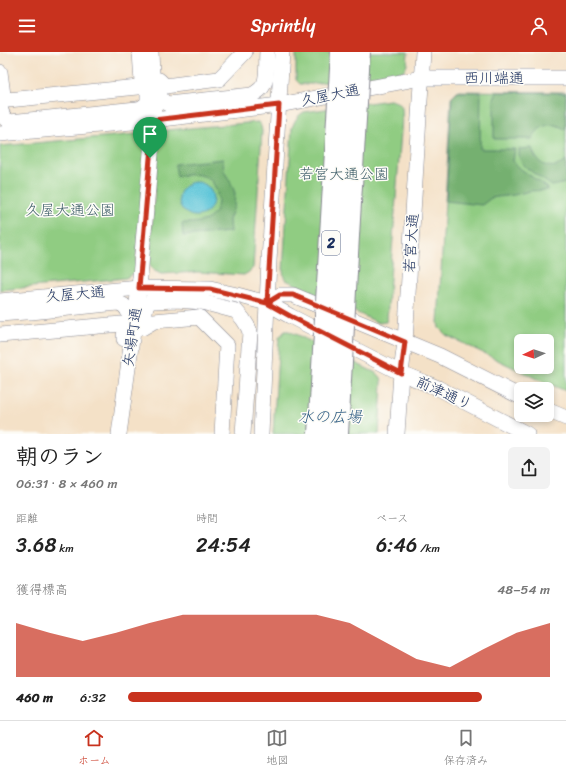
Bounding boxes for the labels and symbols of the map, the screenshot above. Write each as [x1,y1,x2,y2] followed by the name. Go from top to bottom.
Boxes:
[464,65,524,91] street label: 西川端通
[298,77,362,113] street label: 久屋大通
[133,117,167,158] pin
[299,161,389,187] park label: 若宮大通公園
[25,197,115,223] park label: 久屋大通公園
[396,212,426,274] street label: 若宮大通
[322,231,340,255] road number: 2
[44,278,106,310] street label: 久屋大通
[115,305,149,369] street label: 矢場町通
[514,334,554,374] north arrow
[411,369,477,417] street label: 前津通り
[298,402,364,431] water label: 水の広場

